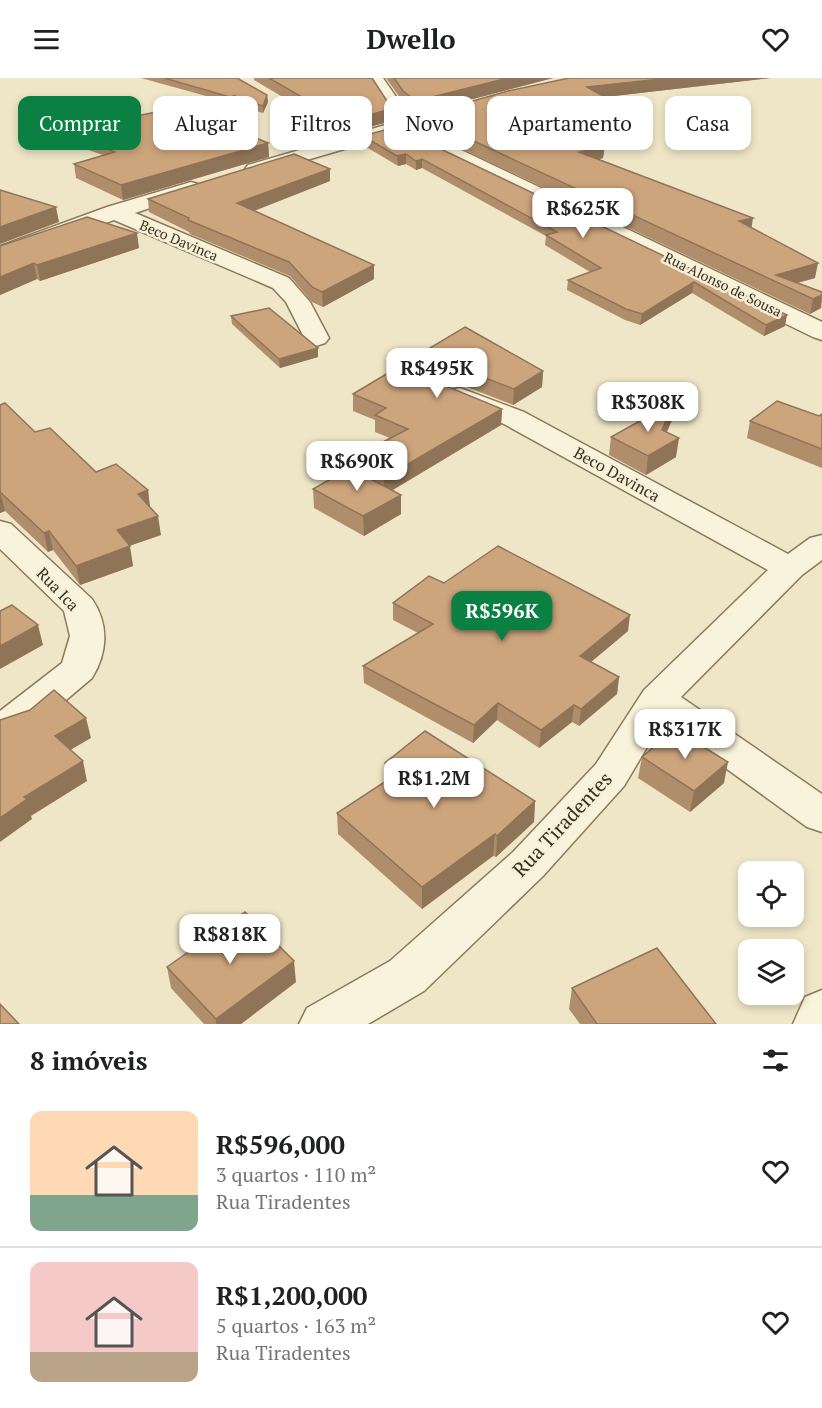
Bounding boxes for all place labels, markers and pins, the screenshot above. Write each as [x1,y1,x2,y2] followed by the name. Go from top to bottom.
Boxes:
[534,188,632,239] pin: R$625K
[388,348,486,399] pin: R$495K
[599,382,697,433] pin: R$308K
[308,441,406,492] pin: R$690K
[453,591,551,642] pin: R$596K
[636,709,734,760] pin: R$317K
[385,758,483,809] pin: R$1.2M
[181,914,279,965] pin: R$818K

